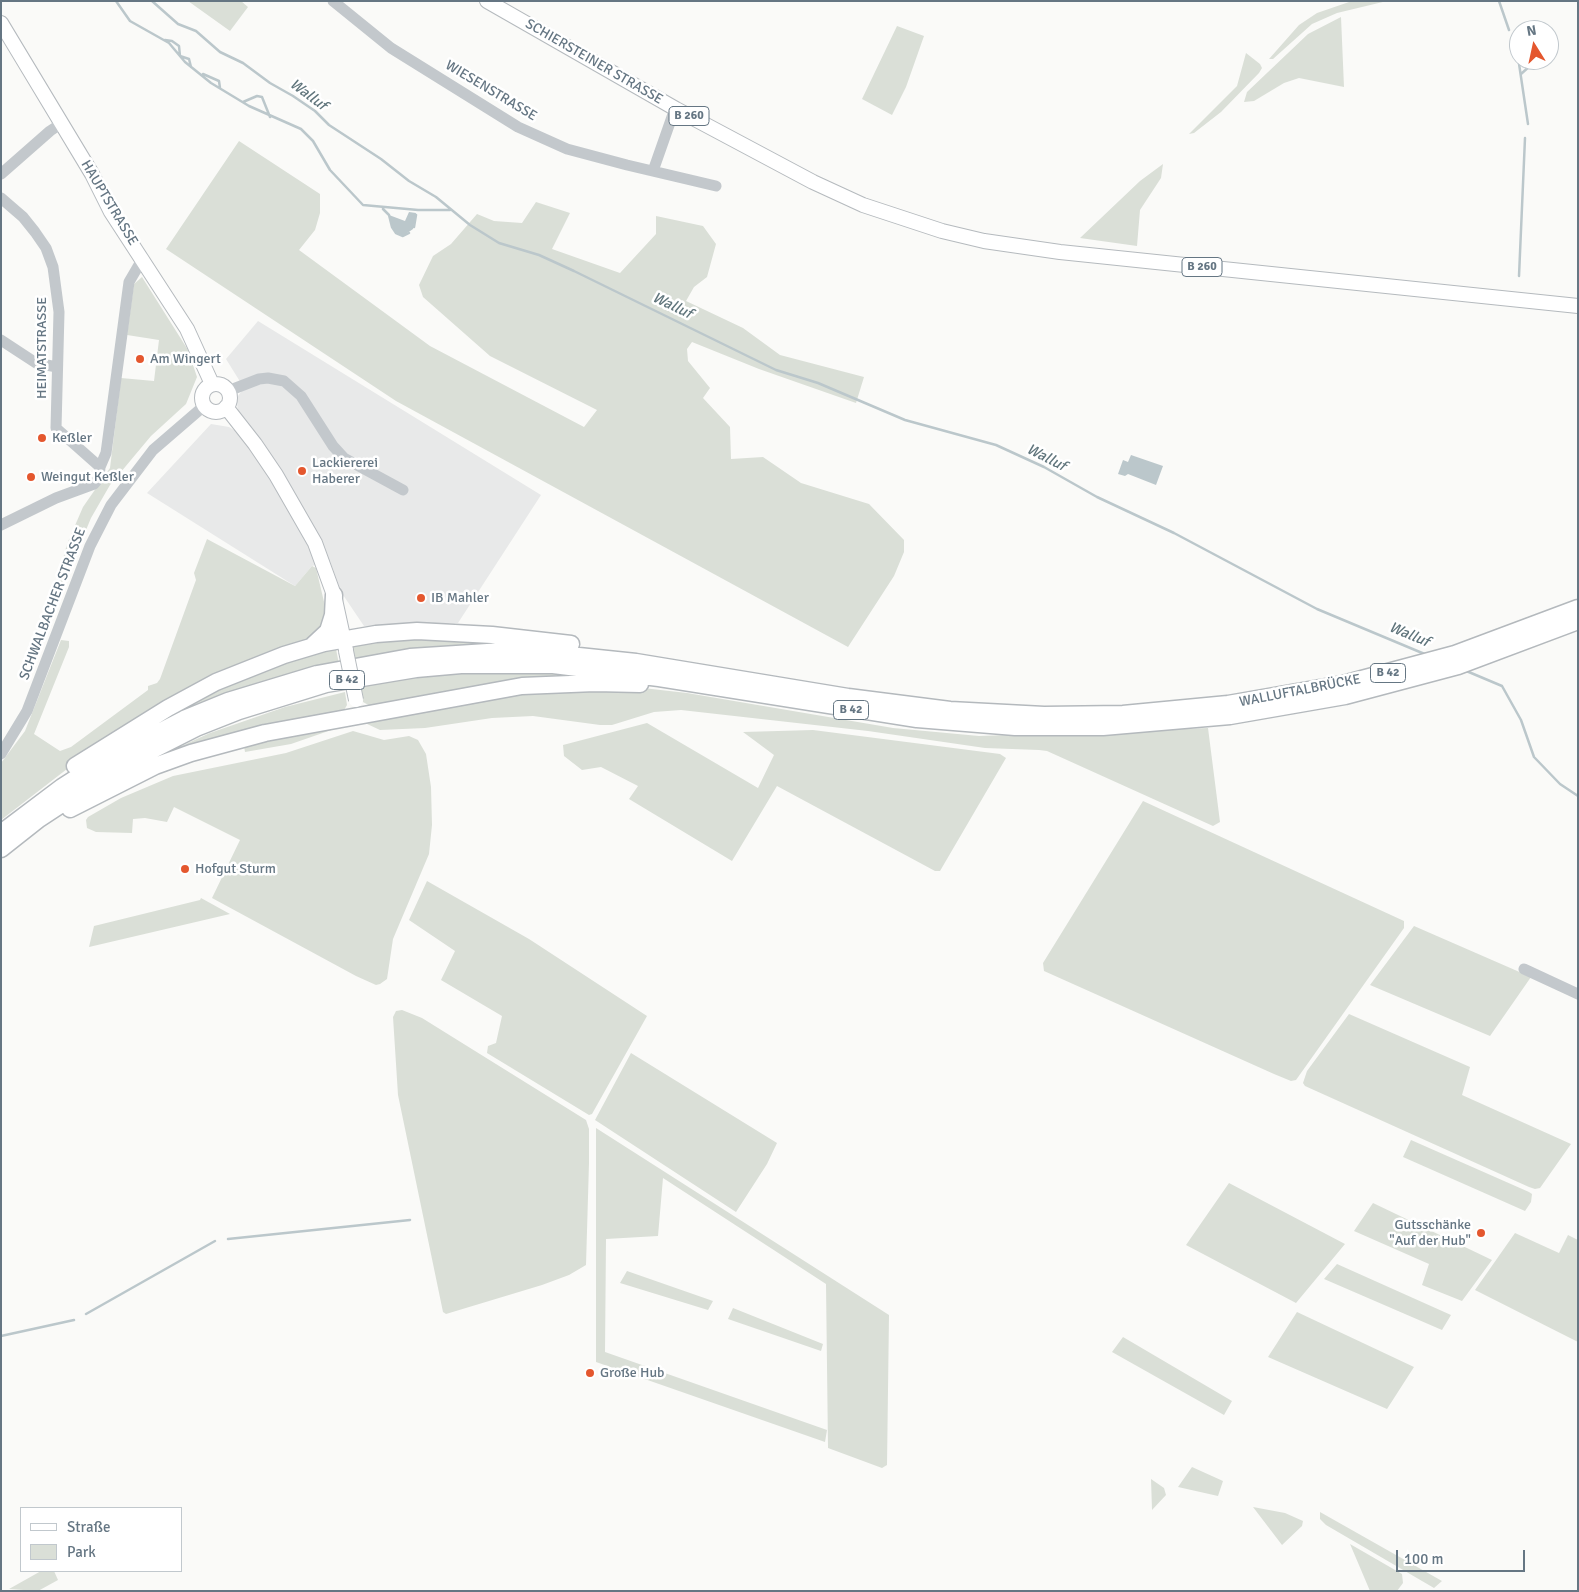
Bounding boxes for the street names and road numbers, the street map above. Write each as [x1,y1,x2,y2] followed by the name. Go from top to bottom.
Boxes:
[522,16,666,108] street label: SCHIERSTEINER STRASSE
[442,57,540,125] street label: WIESENSTRASSE
[669,106,709,125] road number: B 260
[77,157,141,249] street label: HAUPTSTRASSE
[1182,258,1222,276] road number: B 260
[34,297,50,399] street label: HEIMATSTRASSE
[16,525,90,683] street label: SCHWALBACHER STRASSE
[1370,664,1406,682] road number: B 42
[330,670,364,690] road number: B 42
[1238,671,1362,711] street label: WALLUFTALBRÜCKE
[834,700,868,720] road number: B 42

